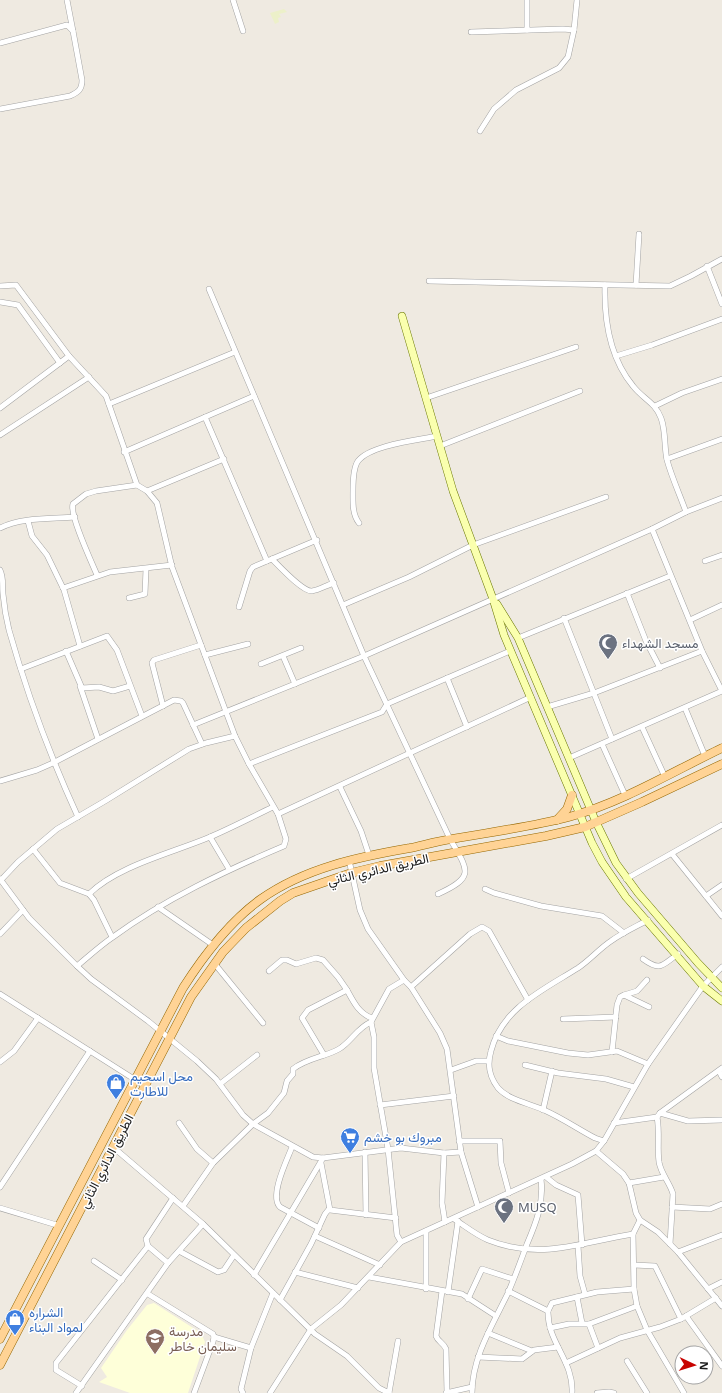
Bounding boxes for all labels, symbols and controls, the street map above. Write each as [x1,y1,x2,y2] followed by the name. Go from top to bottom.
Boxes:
[597,632,619,660] mosque icon: مسجد الشهداء
[622,634,699,652] place label: مسجد الشهداء
[326,849,431,891] street label: الطريق الدائري الثاني
[130,1067,193,1100] place label: محل اسحيم للاطارت
[105,1072,127,1100] shop icon: محل اسحيم للاطارت
[74,1111,139,1212] street label: الطريق الدائري الثاني
[339,1126,361,1154] supermarket icon: مبروك بو خشم
[364,1128,442,1146] place label: مبروك بو خشم
[493,1196,515,1224] mosque icon: MUSQ
[518,1198,557,1216] place label: MUSQ
[29,1303,83,1336] place label: الشراره لمواد البناء
[4,1308,26,1336] shop icon: الشراره لمواد البناء
[168,1322,237,1355] place label: مدرسة سليمان خاطر
[144,1327,166,1355] school or university icon: مدرسة سليمان خاطر
[674,1345,714,1385] north arrow
[697,1361,712,1371] text: N

